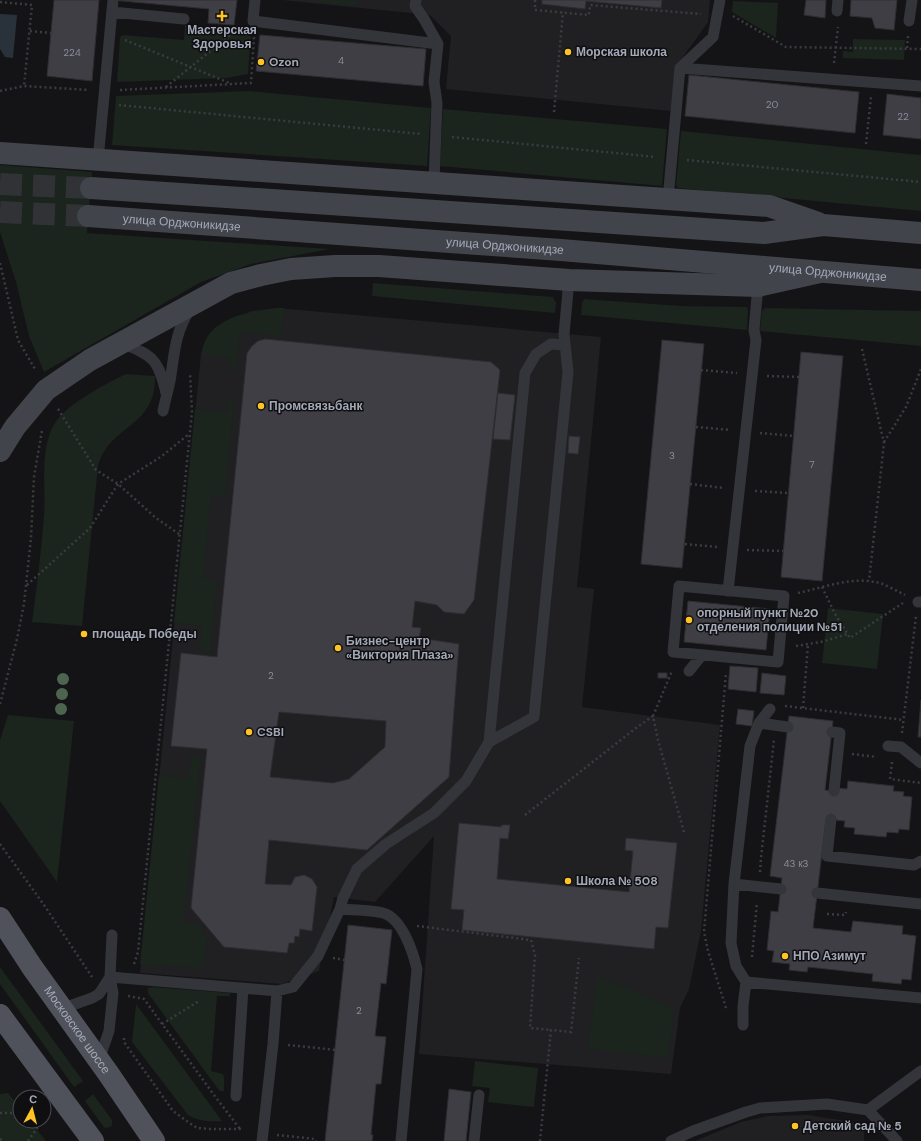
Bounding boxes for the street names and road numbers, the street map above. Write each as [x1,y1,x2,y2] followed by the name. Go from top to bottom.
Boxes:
[122,211,242,235] street label: улица Орджоникидзе
[445,234,565,258] street label: улица Орджоникидзе
[768,259,888,285] street label: улица Орджоникидзе
[40,983,114,1077] street label: Московское шоссе

